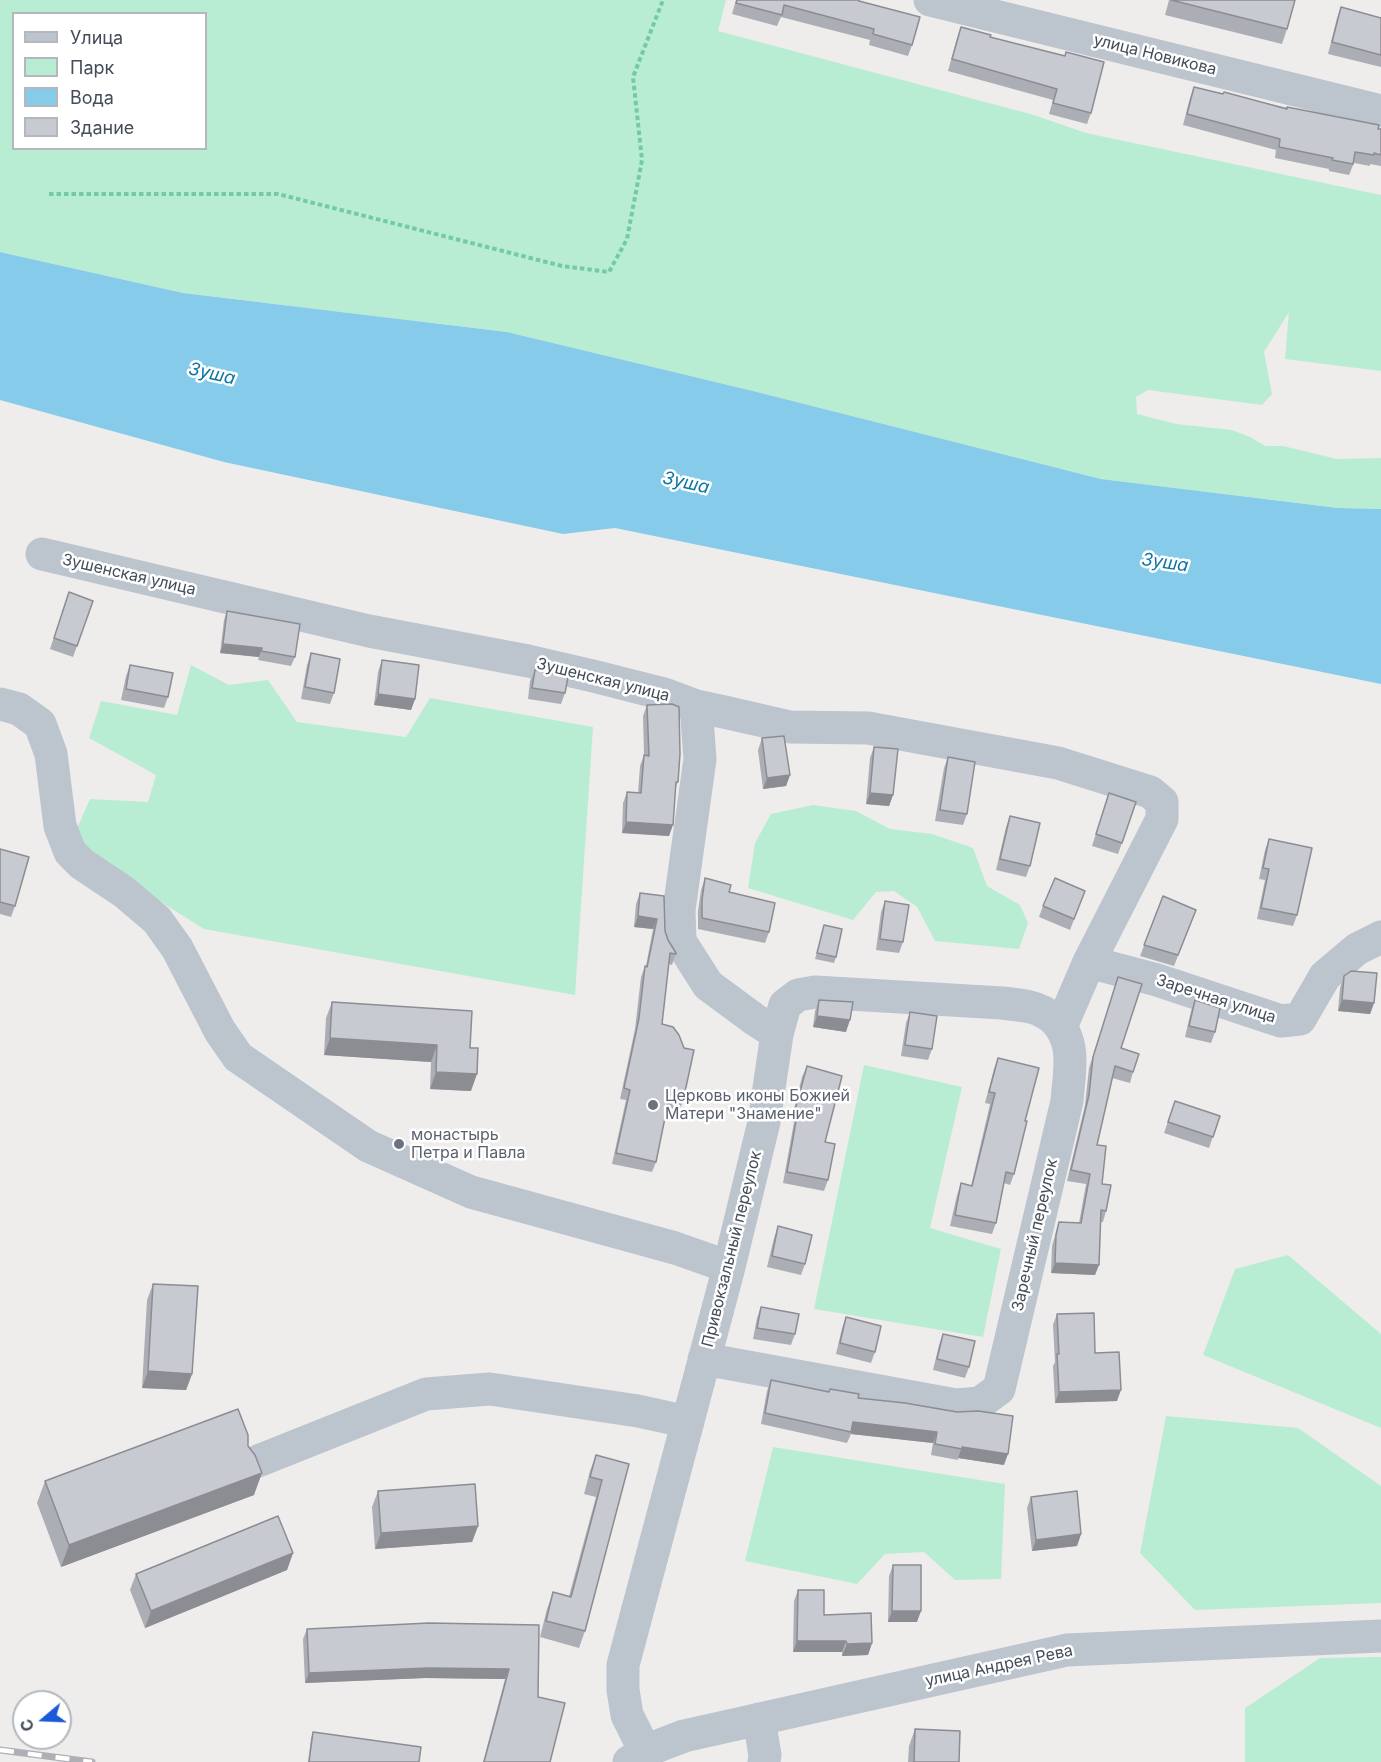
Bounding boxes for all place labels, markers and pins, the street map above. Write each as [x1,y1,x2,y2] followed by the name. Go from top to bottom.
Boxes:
[665,1086,850,1124] place label: Церковь иконы Божией Матери "Знамение"
[646,1098,660,1112] marker: Церковь иконы Божией Матери "Знамение"
[411,1125,525,1163] place label: монастырь Петра и Павла
[392,1137,406,1151] marker: монастырь Петра и Павла

